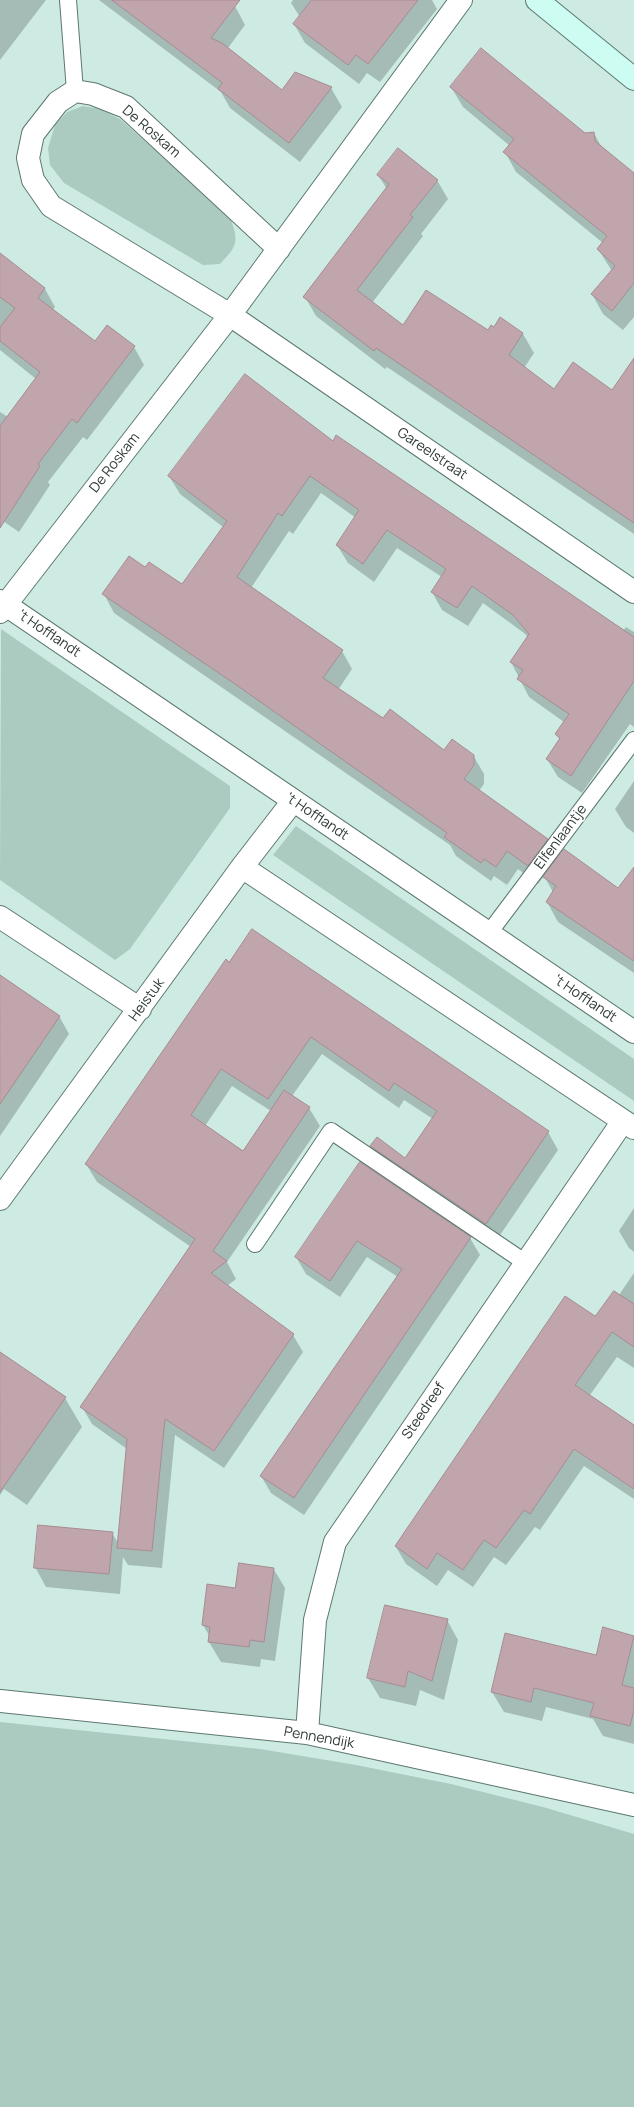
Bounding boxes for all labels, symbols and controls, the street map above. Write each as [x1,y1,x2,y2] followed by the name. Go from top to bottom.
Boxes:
[119,102,183,162] street label: De Roskam
[394,424,470,484] street label: Gareelstraat
[86,430,144,496] street label: De Roskam
[14,607,84,661] street label: 't Hofflandt
[282,790,352,844] street label: 't Hofflandt
[531,801,591,873] street label: Elfenlaantje
[550,972,620,1026] street label: 't Hofflandt
[126,975,168,1025] street label: Heistuk
[399,1379,449,1443] street label: Steedreef
[282,1724,356,1752] street label: Pennendijk

